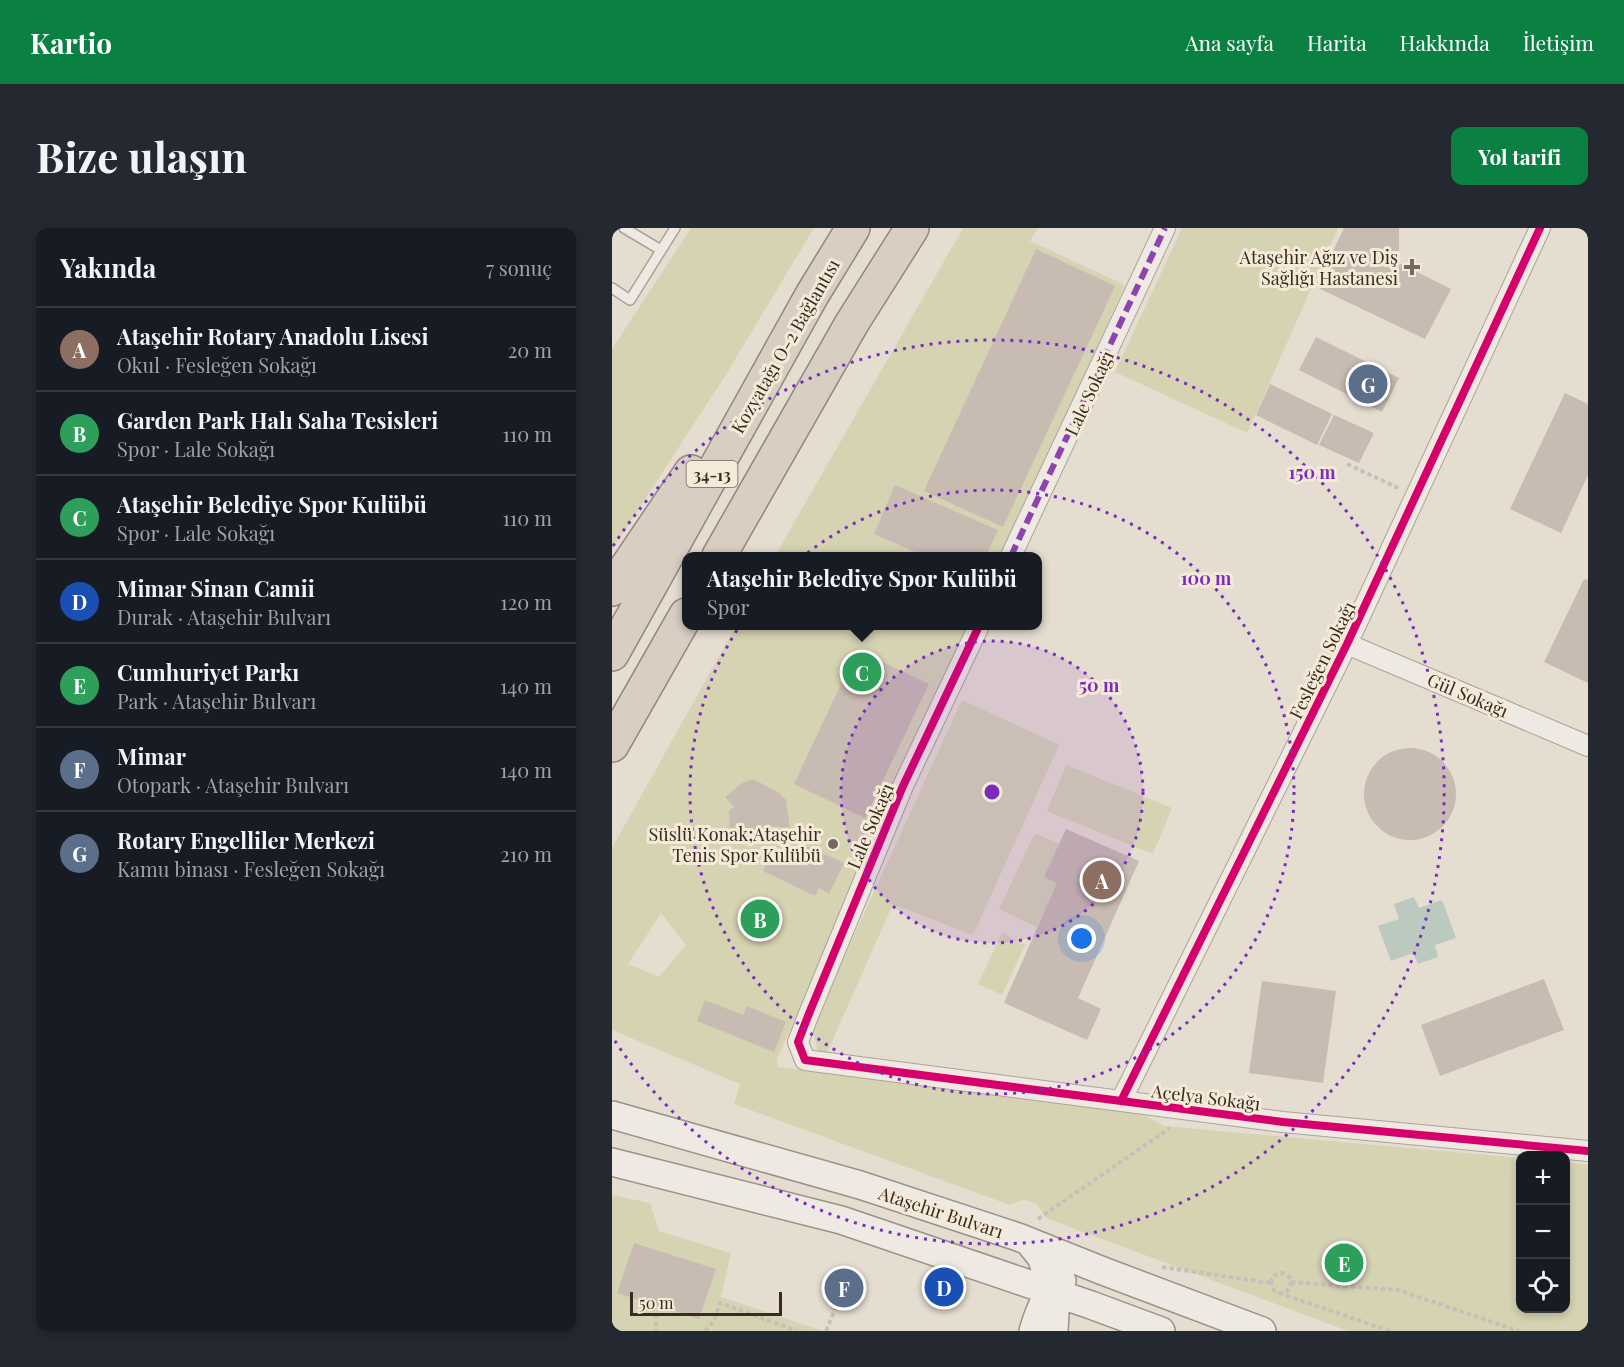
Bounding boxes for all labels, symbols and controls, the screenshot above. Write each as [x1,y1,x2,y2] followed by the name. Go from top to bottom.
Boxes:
[30,24,112,61] text: Kartio
[1185,28,1274,56] text: Ana sayfa
[1307,28,1367,56] text: Harita
[1400,28,1490,56] text: Hakkında
[1523,28,1594,56] text: İletişim
[1451,127,1588,185] button: Yol tarifi
[36,128,247,184] text: Bize ulaşın
[1239,245,1398,290] place label: Ataşehir Ağız ve Diş Sağlığı Hastanesi
[60,250,156,285] text: Yakında
[486,254,552,281] text: 7 sonuç
[725,254,845,438] street label: Kozyatağı O-2 Bağlantısı
[1403,258,1421,276] marker: Ataşehir Ağız ve Diş Sağlığı Hastanesi
[117,321,428,351] text: Ataşehir Rotary Anadolu Lisesi
[73,336,86,363] text: A
[508,336,552,363] text: 20 m
[1059,347,1119,439] street label: Lale Sokağı
[117,351,317,378] text: Okul · Fesleğen Sokağı
[1348,362,1388,406] pin: G
[117,405,438,435] text: Garden Park Halı Saha Tesisleri
[73,420,86,447] text: B
[502,420,552,447] text: 110 m
[117,435,275,462] text: Spor · Lale Sokağı
[1288,460,1336,484] text: 150 m
[686,461,738,487] road number: 34-13
[117,489,427,519] text: Ataşehir Belediye Spor Kulübü
[72,504,87,531] text: C
[502,504,552,531] text: 110 m
[117,519,275,546] text: Spor · Lale Sokağı
[682,552,1042,630] popup
[707,563,1017,593] text: Ataşehir Belediye Spor Kulübü
[1181,566,1232,590] text: 100 m
[117,573,315,603] text: Mimar Sinan Camii
[72,588,87,615] text: D
[500,588,552,615] text: 120 m
[707,593,749,620] text: Spor
[1283,597,1361,723] street label: Fesleğen Sokağı
[117,603,331,630] text: Durak · Ataşehir Bulvarı
[842,650,882,694] pin: C
[117,657,299,687] text: Cumhuriyet Parkı
[1424,667,1512,723] street label: Gül Sokağı
[73,672,86,699] text: E
[500,672,552,699] text: 140 m
[1079,673,1120,697] text: 50 m
[117,687,316,714] text: Park · Ataşehir Bulvarı
[117,741,186,771] text: Mimar
[74,756,85,783] text: F
[500,756,552,783] text: 140 m
[117,771,349,798] text: Otopark · Ataşehir Bulvarı
[841,779,899,873] street label: Lale Sokağı
[982,782,1002,802] centre of rings
[649,822,822,867] place label: Süslü Konak;Ataşehir Tenis Spor Kulübü
[117,825,375,855] text: Rotary Engelliler Merkezi
[826,837,840,851] marker: Süslü Konak;Ataşehir Tenis Spor Kulübü
[72,840,87,867] text: G
[500,840,552,867] text: 210 m
[117,855,385,882] text: Kamu binası · Fesleğen Sokağı
[1082,858,1122,902] pin: A
[740,896,780,942] pin: B
[1067,924,1096,953] your location
[1149,1078,1262,1116] street label: Açelya Sokağı
[1516,1151,1570,1313] map controls
[1516,1151,1570,1205] button: +
[875,1180,1006,1243] street label: Ataşehir Bulvarı
[1516,1205,1570,1259] button: −
[1324,1240,1364,1286] pin: E
[1516,1259,1570,1313] button: locate
[924,1264,964,1310] pin: D
[824,1266,864,1310] pin: F
[630,1289,782,1316] scale bar
[639,1292,673,1313] text: 50 m

